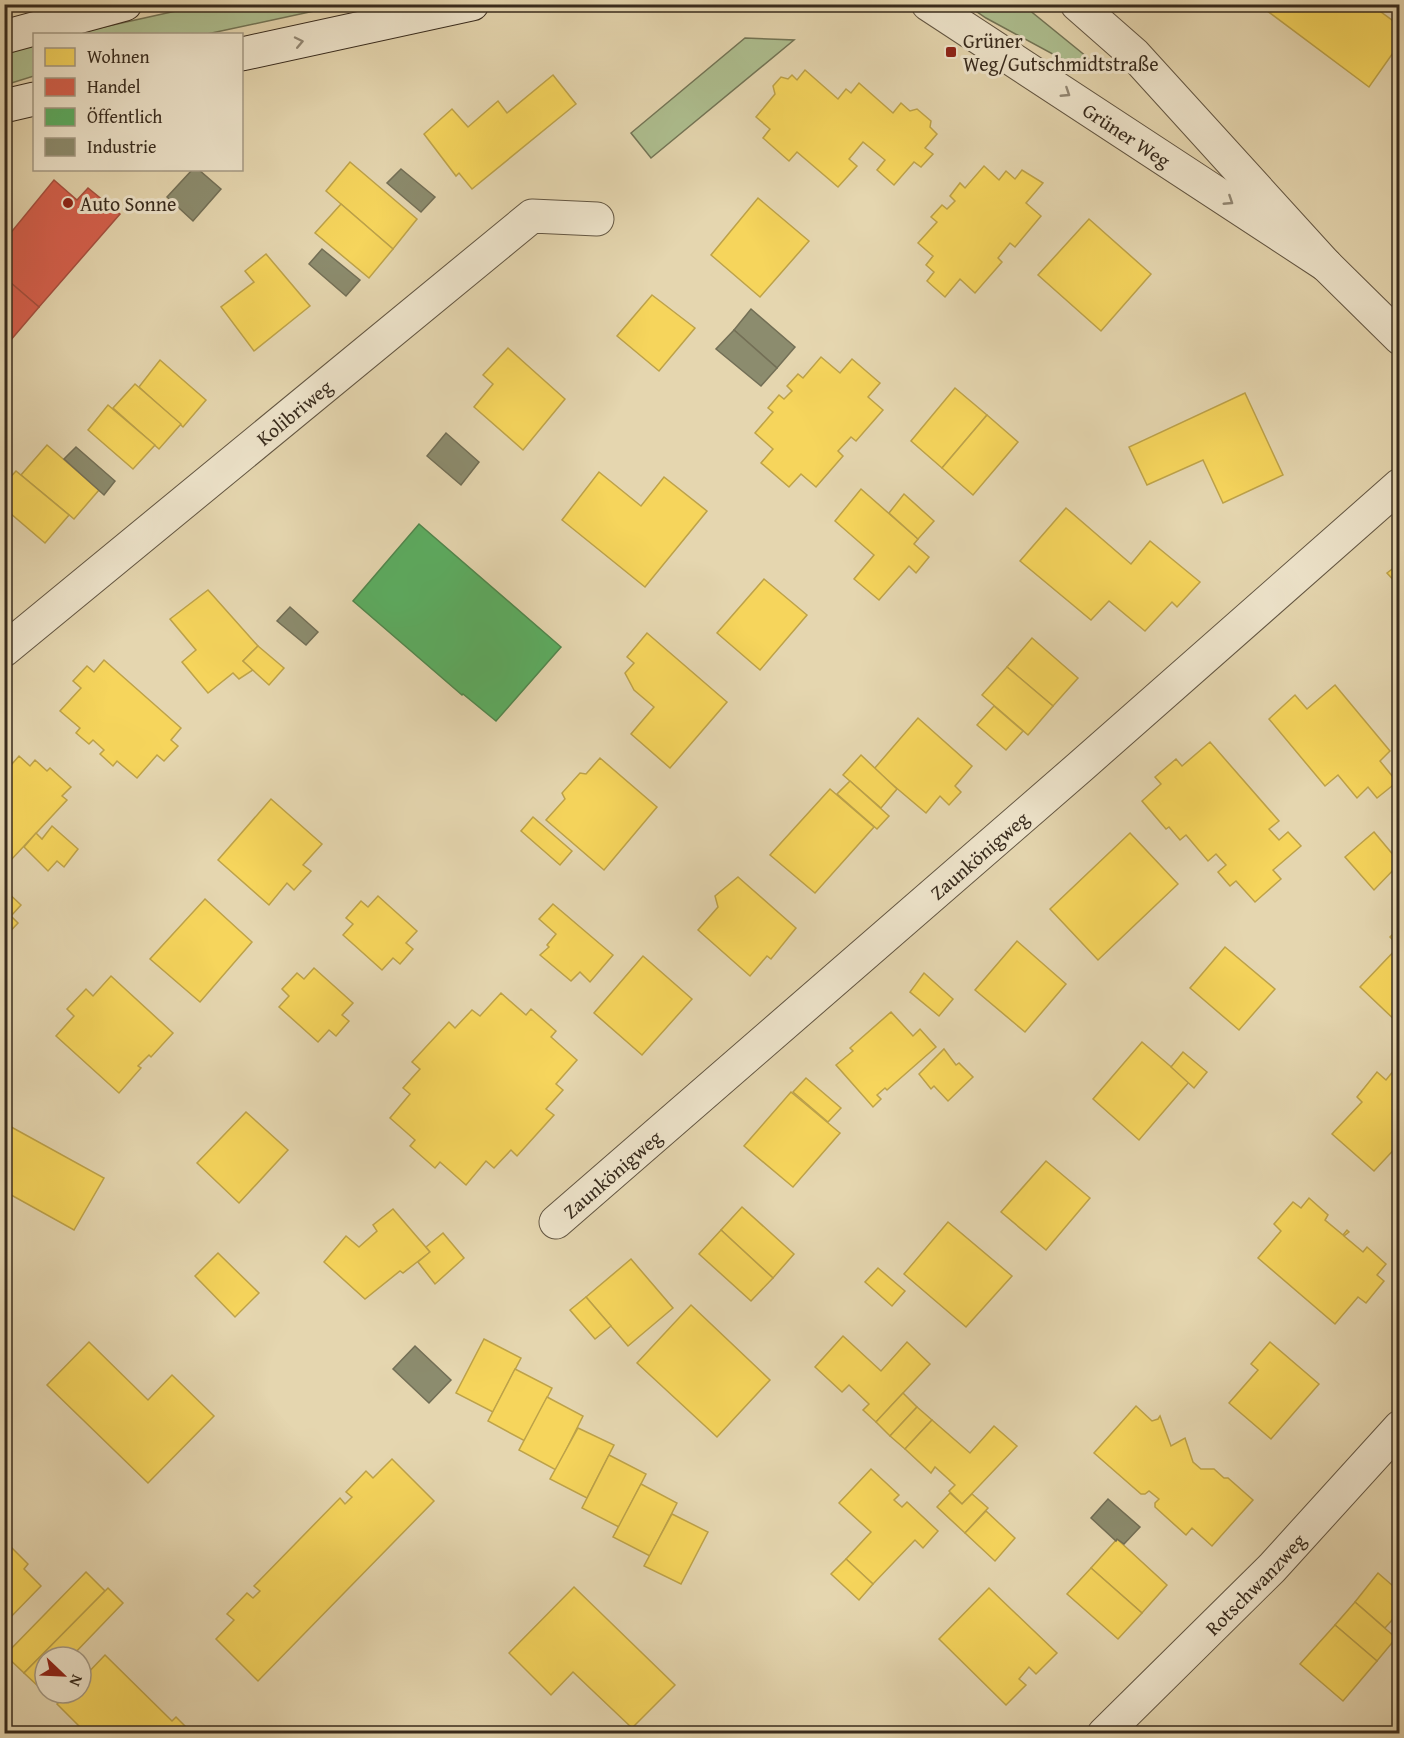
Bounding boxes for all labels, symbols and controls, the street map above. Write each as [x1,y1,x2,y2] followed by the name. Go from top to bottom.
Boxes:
[963,26,1159,78] place label: Grüner Weg/Gutschmidtstraße
[33,33,243,171] legend
[293,36,303,49] one-way arrow
[87,43,150,70] text: Wohnen
[944,45,958,59] marker: Grüner Weg/Gutschmidtstraße
[87,73,141,100] text: Handel
[1059,86,1070,97] one-way arrow
[1077,95,1177,174] street label: Grüner Weg
[87,103,162,130] text: Öffentlich
[87,133,156,160] text: Industrie
[80,189,176,218] place label: Auto Sonne
[1222,193,1233,204] one-way arrow
[61,196,75,210] marker: Auto Sonne
[249,372,338,452] street label: Kolibriweg
[923,804,1035,906] street label: Zaunkönigweg
[556,1122,668,1225] street label: Zaunkönigweg
[1198,1526,1312,1641] street label: Rotschwanzweg
[33,1645,93,1705] north arrow
[64,1671,90,1691] text: N

